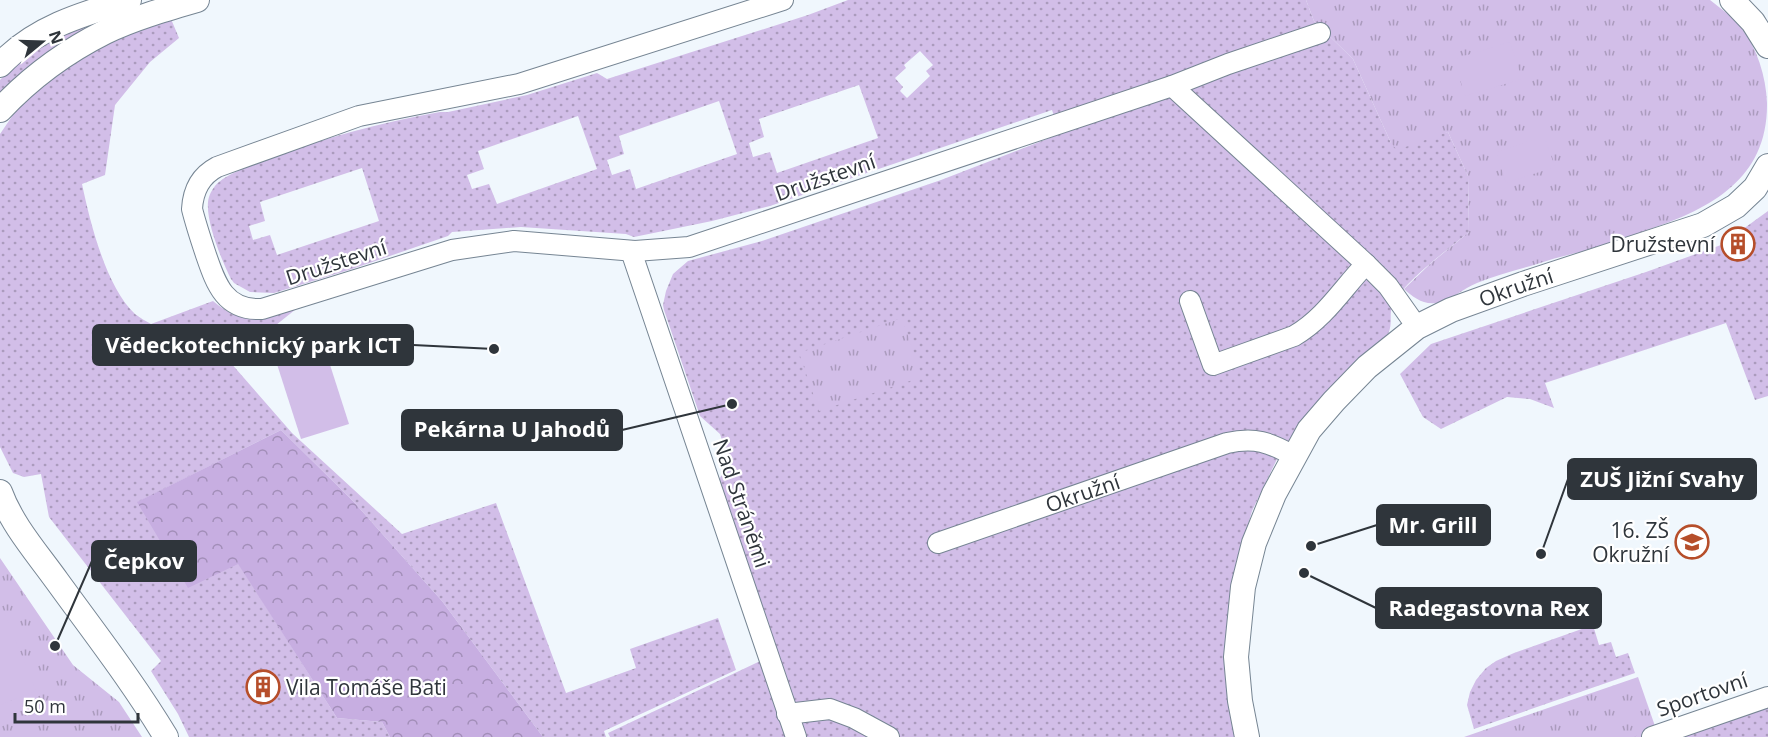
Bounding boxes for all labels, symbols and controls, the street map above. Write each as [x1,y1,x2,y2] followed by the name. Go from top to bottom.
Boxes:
[12,12,72,72] north arrow
[44,27,69,47] text: N
[771,147,880,207] street label: Družstevní
[1720,226,1756,262] building icon: Družstevní
[1611,230,1716,258] place label: Družstevní
[282,232,391,291] street label: Družstevní
[1475,261,1557,313] street label: Okružní
[93,325,413,365] callout: Vědeckotechnický park ICT
[105,329,401,359] text: Vědeckotechnický park ICT
[402,410,622,450] callout: Pekárna U Jahodů
[414,413,610,443] text: Pekárna U Jahodů
[707,435,777,571] street label: Nad Stráněmi
[1568,459,1756,499] callout: ZUŠ Jižní Svahy
[1580,463,1744,493] text: ZUŠ Jižní Svahy
[1042,467,1124,519] street label: Okružní
[1377,505,1490,545] callout: Mr. Grill
[1389,509,1477,539] text: Mr. Grill
[1592,516,1670,568] place label: 16. ZŠ Okružní
[1674,524,1710,560] school or university icon: 16. ZŠ Okružní
[92,541,196,581] callout: Čepkov
[104,545,185,575] text: Čepkov
[1376,588,1601,628] callout: Radegastovna Rex
[1389,592,1590,622] text: Radegastovna Rex
[1653,665,1752,723] street label: Sportovní
[245,669,281,705] building icon: Vila Tomáše Bati
[286,673,447,701] place label: Vila Tomáše Bati
[15,686,138,724] scale bar
[24,694,66,718] text: 50 m

